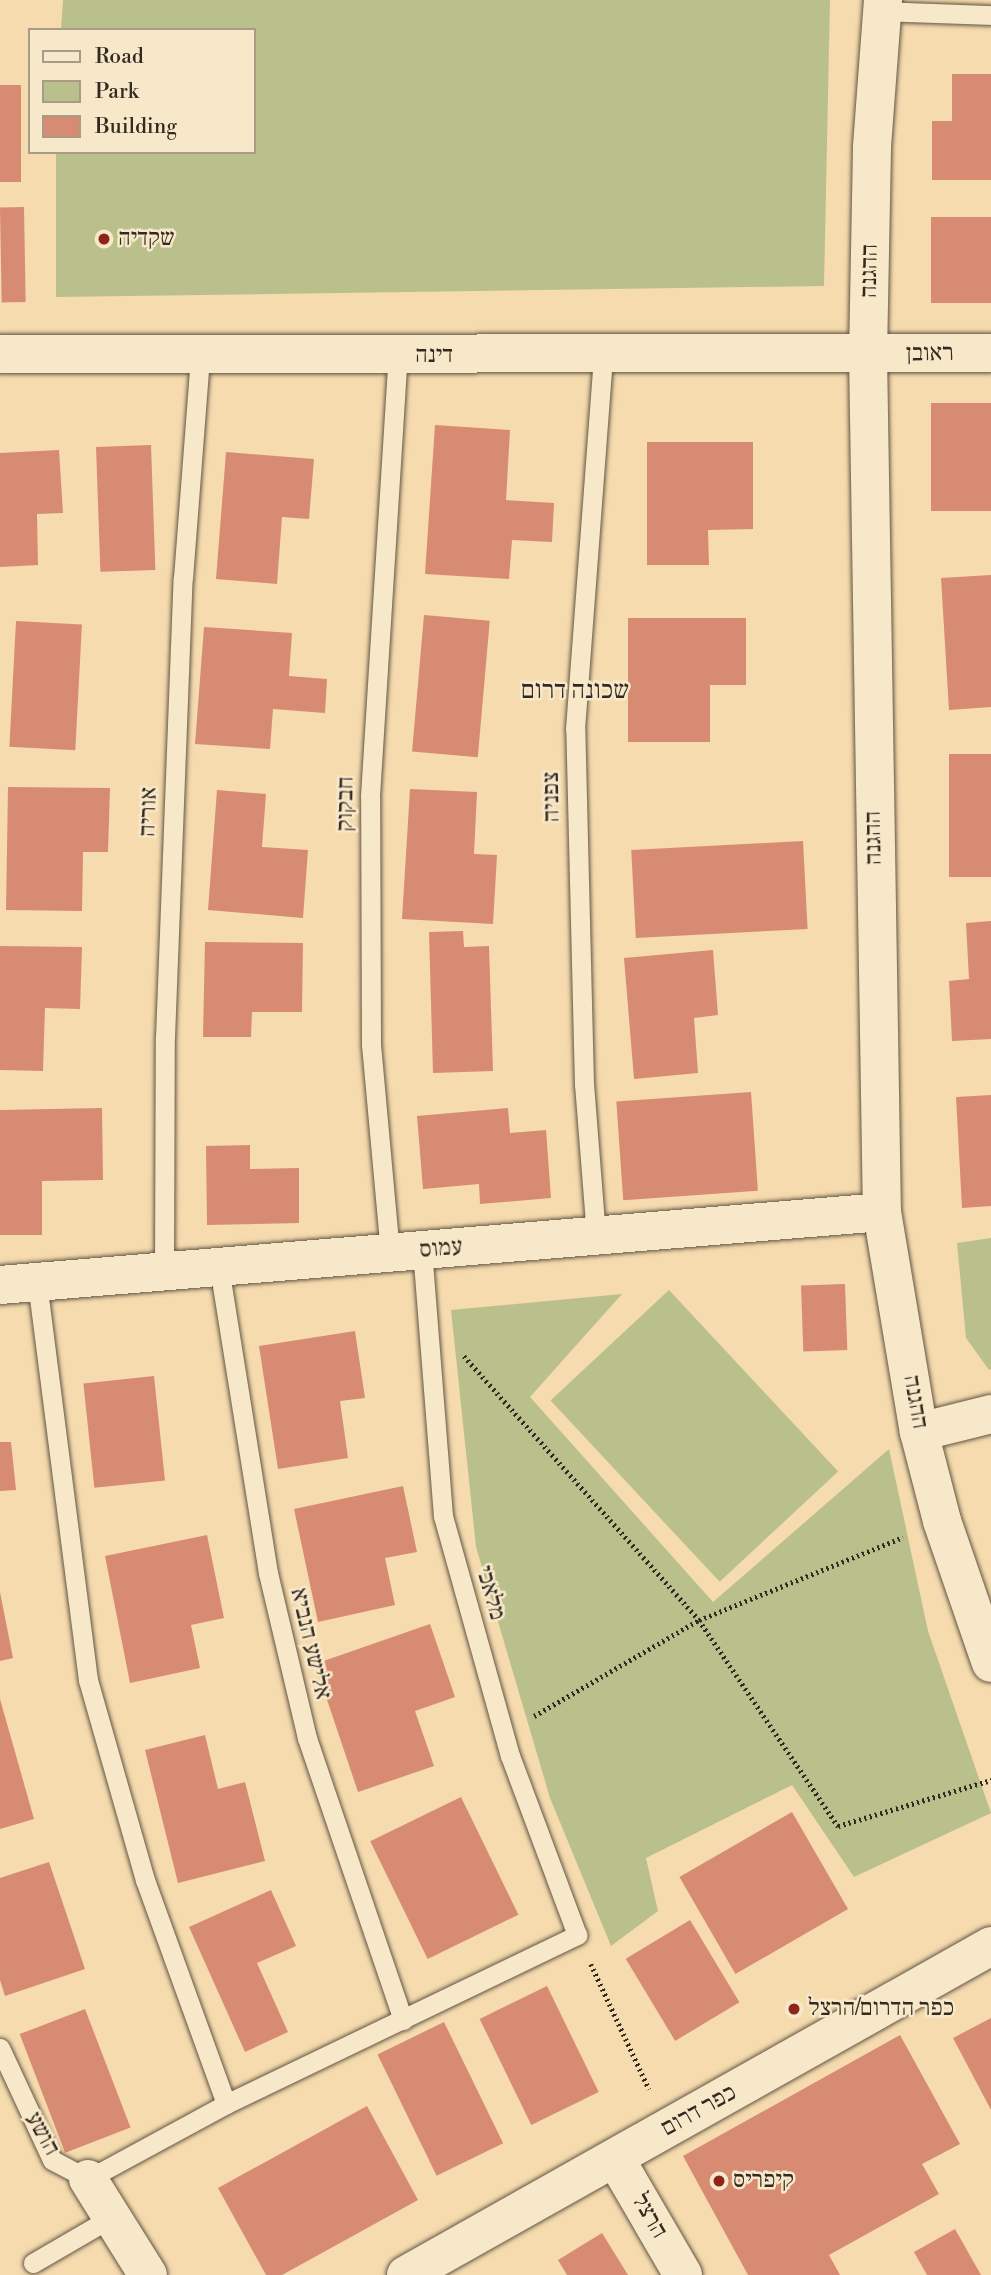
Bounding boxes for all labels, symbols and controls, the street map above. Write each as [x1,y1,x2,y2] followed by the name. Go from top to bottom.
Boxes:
[28,28,256,154] legend
[95,44,144,70] text: Road
[95,79,139,105] text: Park
[95,114,177,140] text: Building
[118,225,175,253] place label: שקדיה
[96,231,112,247] marker: שקדיה
[855,244,885,298] street label: ההגנה
[906,339,954,369] street label: ראובן
[415,342,453,370] street label: דינה
[521,675,629,707] district label: שכונה דרום
[537,771,567,823] street label: צפניה
[331,776,361,832] street label: חבקוק
[134,786,164,838] street label: אוריה
[859,811,889,865] street label: ההגנה
[418,1233,464,1265] street label: עמוס
[896,1373,934,1431] street label: ההגנה
[469,1562,511,1624] street label: מלאכי
[283,1585,337,1703] street label: אלישע הנביא
[808,1995,954,2023] place label: כפר הדרום/הרצל
[786,2001,802,2017] marker: כפר הדרום/הרצל
[656,2079,742,2143] street label: כפר דרום
[18,2107,66,2161] street label: הושע
[733,2167,794,2195] place label: קיפריס
[711,2173,727,2189] marker: קיפריס
[625,2188,673,2244] street label: הרצל

